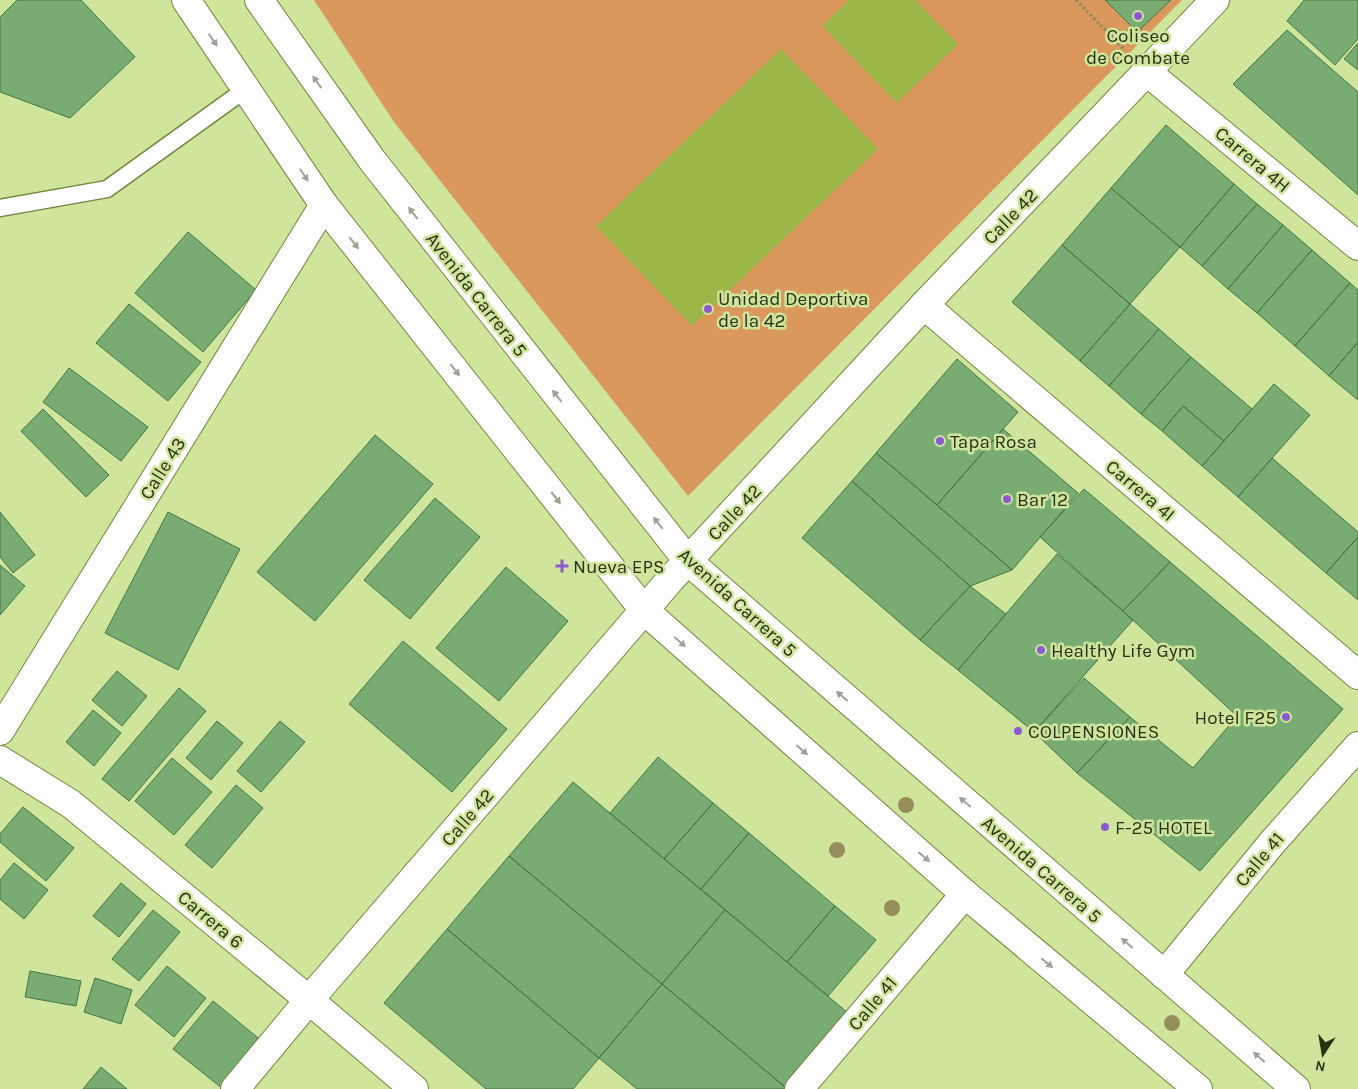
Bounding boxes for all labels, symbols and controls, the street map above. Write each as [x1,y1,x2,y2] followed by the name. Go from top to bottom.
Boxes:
[1132,10,1144,22] marker: Coliseo de Combate
[1086,25,1190,69] place label: Coliseo de Combate
[208,34,218,47] one-way arrow
[312,75,322,89] one-way arrow
[1211,122,1294,197] street label: Carrera 4H
[299,168,309,182] one-way arrow
[979,184,1042,249] street label: Calle 42
[408,207,419,220] one-way arrow
[421,228,531,361] street label: Avenida Carrera 5
[349,236,360,249] one-way arrow
[718,288,869,332] place label: Unidad Deportiva de la 42
[702,303,714,315] marker: Unidad Deportiva de la 42
[450,364,460,377] one-way arrow
[552,389,563,402] one-way arrow
[950,431,1037,453] place label: Tapa Rosa
[135,434,190,504] street label: Calle 43
[934,435,946,447] marker: Tapa Rosa
[1101,456,1179,526] street label: Carrera 4I
[703,480,766,545] street label: Calle 42
[1017,489,1068,511] place label: Bar 12
[550,491,561,504] one-way arrow
[1001,493,1013,505] marker: Bar 12
[652,517,663,530] one-way arrow
[674,544,801,662] street label: Avenida Carrera 5
[573,556,664,578] place label: Nueva EPS
[555,559,569,573] marker: Nueva EPS
[674,636,686,648] one-way arrow
[1051,640,1195,662] place label: Healthy Life Gym
[1035,644,1047,656] marker: Healthy Life Gym
[836,690,849,701] one-way arrow
[1194,707,1276,729] place label: Hotel F25
[1280,711,1292,723] marker: Hotel F25
[1028,721,1159,743] place label: COLPENSIONES
[1012,725,1024,737] marker: COLPENSIONES
[795,744,808,755] one-way arrow
[437,785,499,851] street label: Calle 42
[960,796,972,808] one-way arrow
[977,812,1106,928] street label: Avenida Carrera 5
[1115,817,1212,839] place label: F-25 HOTEL
[1099,821,1111,833] marker: F-25 HOTEL
[1231,828,1289,891] street label: Calle 41
[917,851,929,863] one-way arrow
[173,886,247,953] street label: Carrera 6
[1122,937,1134,949] one-way arrow
[1041,957,1054,968] one-way arrow
[844,972,902,1035] street label: Calle 41
[1298,1029,1348,1079] north arrow
[1254,1051,1266,1063] one-way arrow
[1314,1057,1327,1076] text: N

